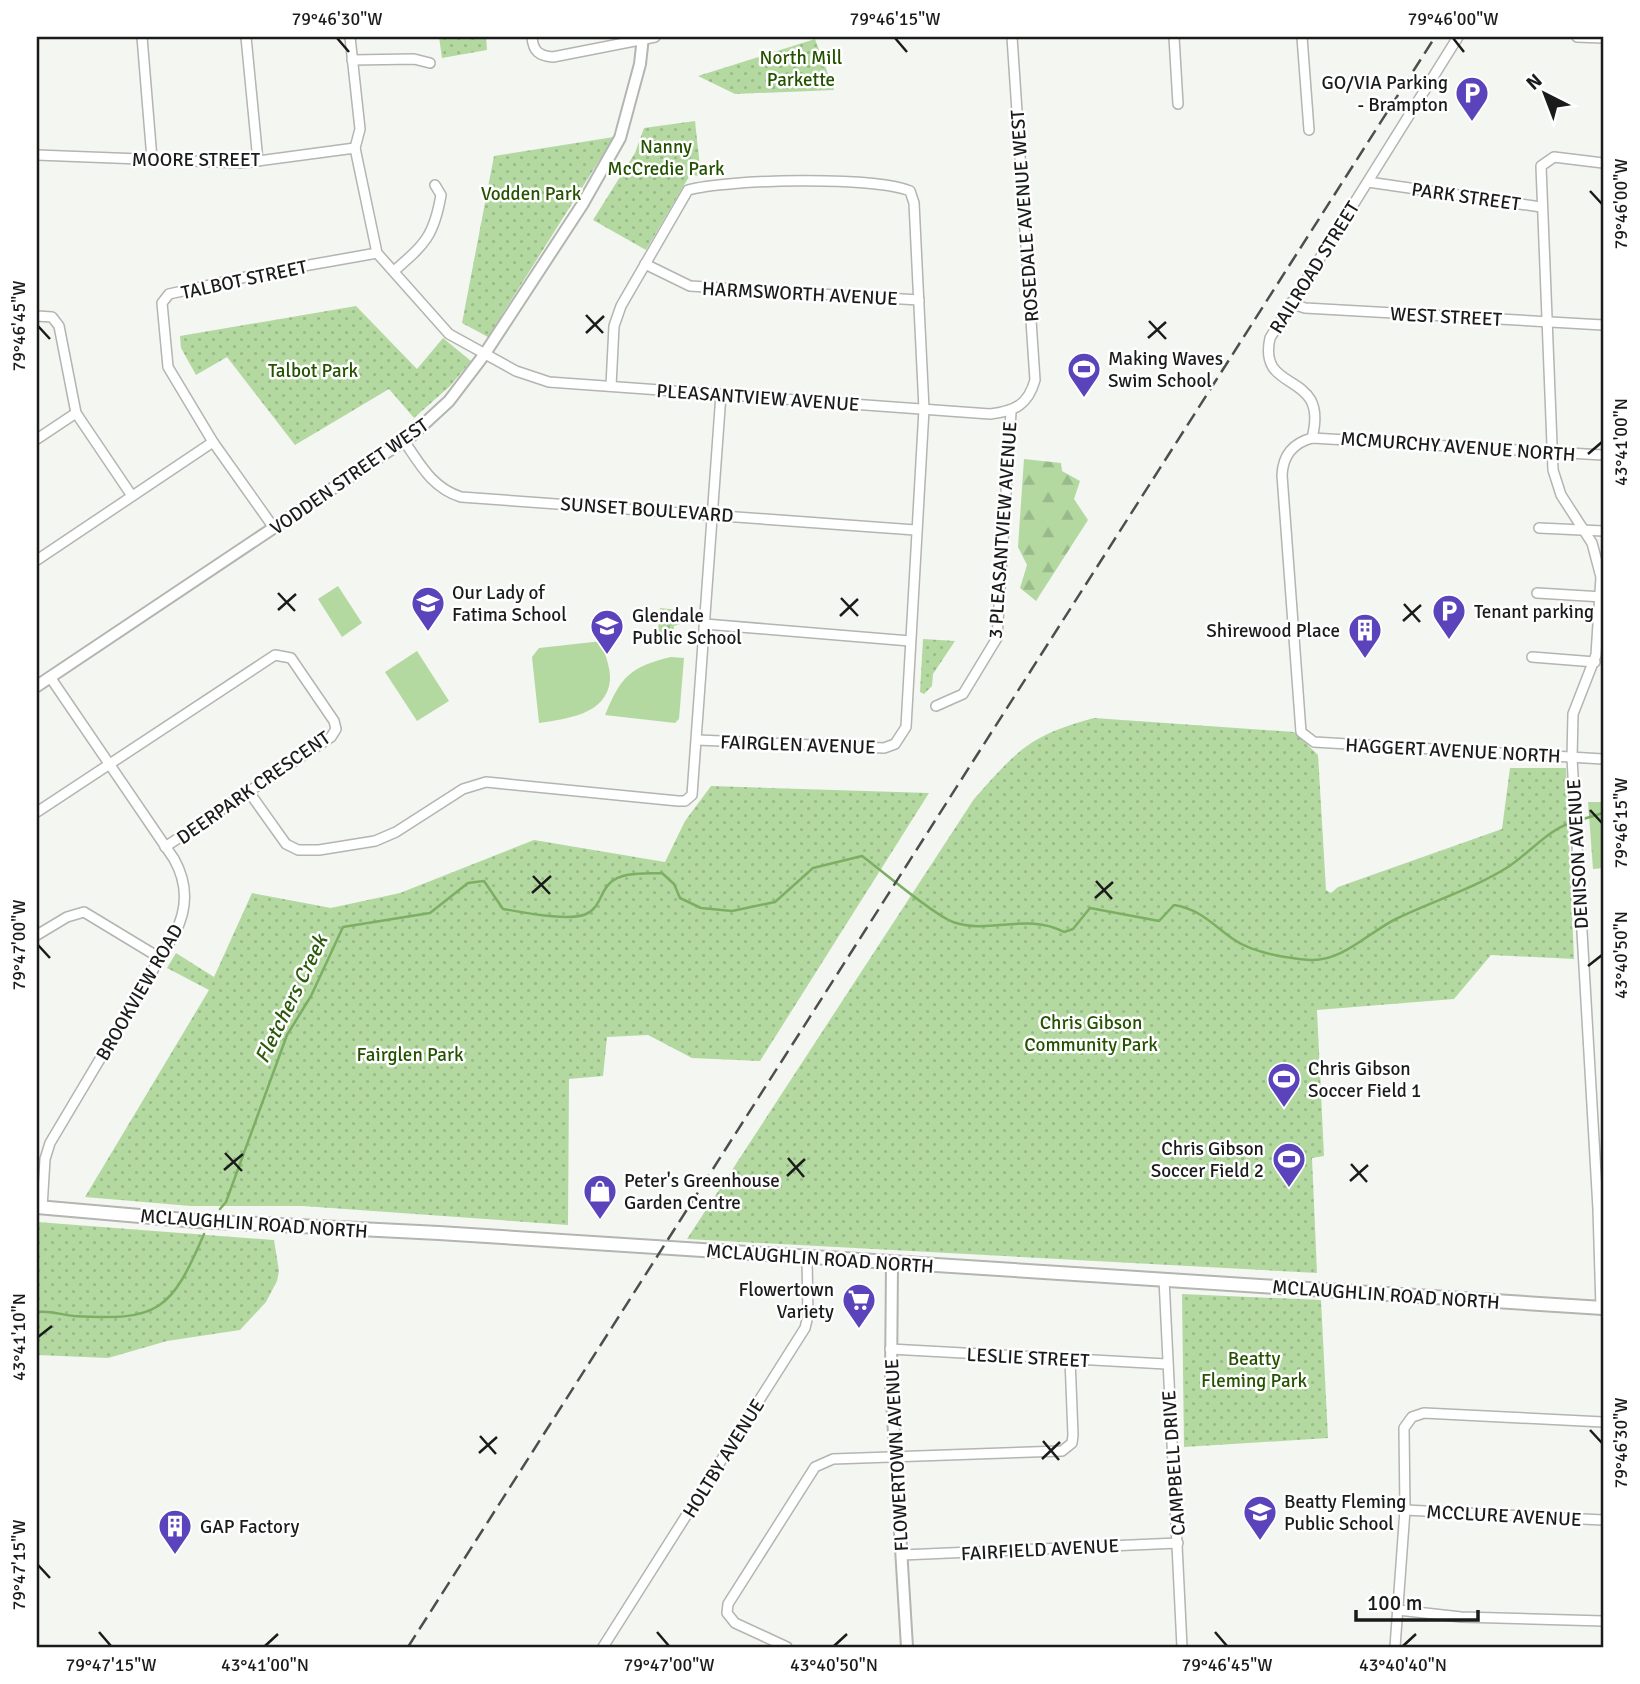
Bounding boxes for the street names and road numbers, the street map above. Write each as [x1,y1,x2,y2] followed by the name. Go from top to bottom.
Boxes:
[1006,108,1044,323] street label: ROSEDALE AVENUE WEST
[132,148,261,172] street label: MOORE STREET
[1410,177,1523,217] street label: PARK STREET
[1265,196,1366,338] street label: RAILROAD STREET
[179,255,310,305] street label: TALBOT STREET
[701,277,898,311] street label: HARMSWORTH AVENUE
[1389,302,1503,332] street label: WEST STREET
[656,379,860,417] street label: PLEASANTVIEW AVENUE
[266,413,434,541] street label: VODDEN STREET WEST
[983,420,1023,640] street label: 3 PLEASANTVIEW AVENUE
[1340,427,1576,467] street label: MCMURCHY AVENUE NORTH
[560,492,734,528] street label: SUNSET BOULEVARD
[172,725,336,850] street label: DEERPARK CRESCENT
[720,730,876,760] street label: FAIRGLEN AVENUE
[1345,733,1561,769] street label: HAGGERT AVENUE NORTH
[1562,778,1594,930] street label: DENISON AVENUE
[91,920,189,1065] street label: BROOKVIEW ROAD
[139,1204,369,1244] street label: MCLAUGHLIN ROAD NORTH
[705,1239,935,1279] street label: MCLAUGHLIN ROAD NORTH
[1271,1275,1501,1315] street label: MCLAUGHLIN ROAD NORTH
[966,1343,1091,1373] street label: LESLIE STREET
[880,1358,914,1552] street label: FLOWERTOWN AVENUE
[1157,1389,1191,1537] street label: CAMPBELL DRIVE
[678,1395,770,1523] street label: HOLTBY AVENUE
[1426,1500,1582,1532] street label: MCCLURE AVENUE
[960,1534,1120,1566] street label: FAIRFIELD AVENUE

